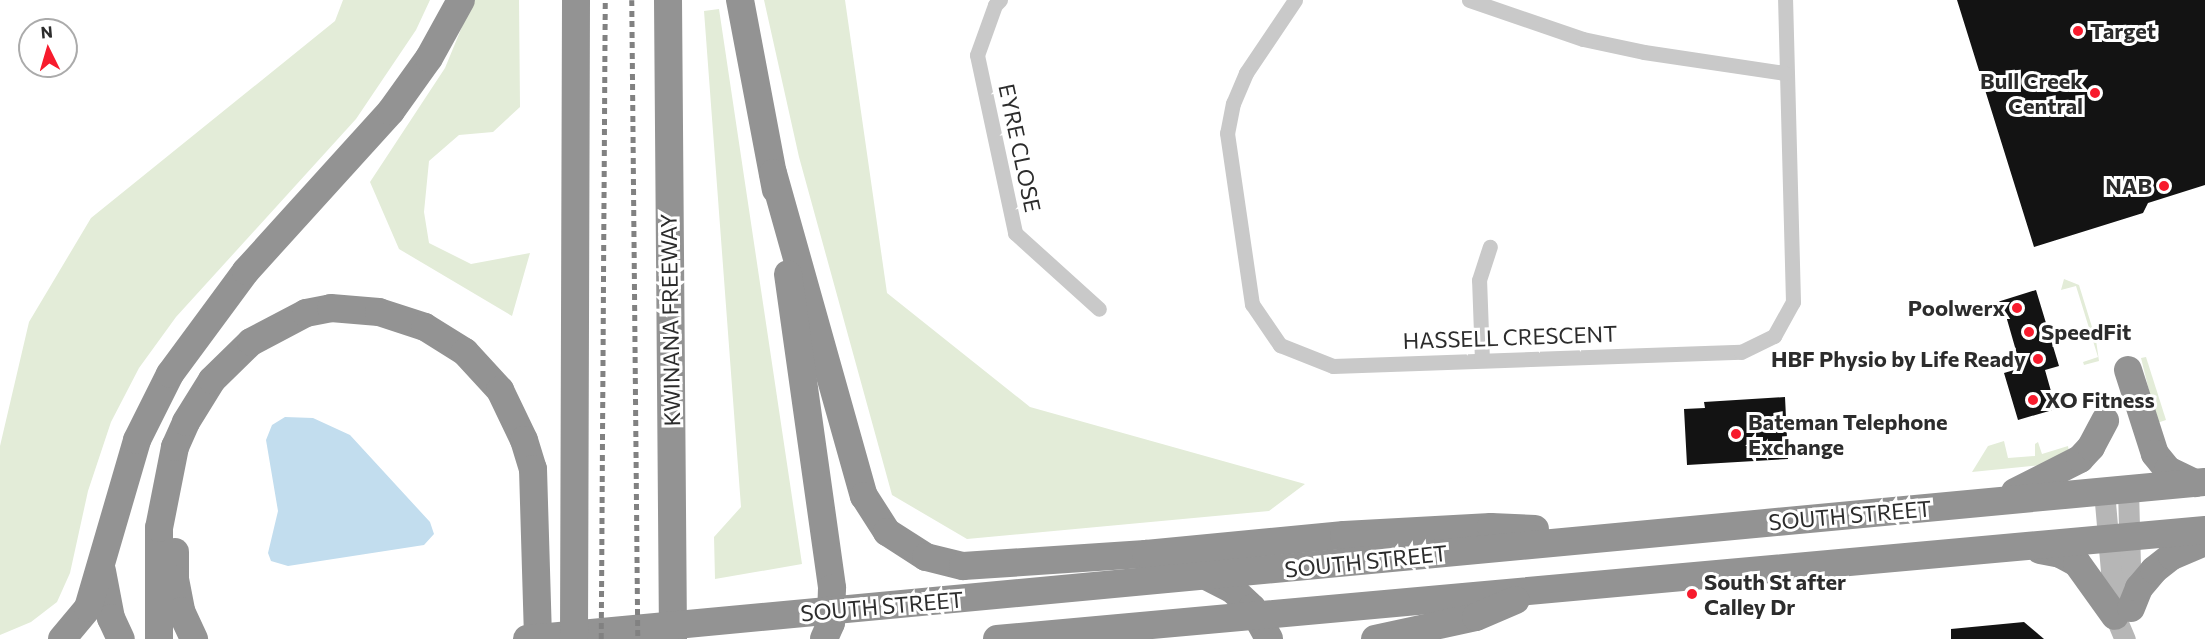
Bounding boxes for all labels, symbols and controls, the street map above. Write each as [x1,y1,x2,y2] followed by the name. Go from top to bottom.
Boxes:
[18,18,78,78] north arrow
[2090,18,2156,44] place label: Target
[40,22,53,42] text: N
[2071,24,2085,38] marker: Target
[1980,67,2083,118] place label: Bull Creek Central
[994,81,1046,215] street label: EYRE CLOSE
[2088,86,2102,100] marker: Bull Creek Central
[2105,173,2152,199] place label: NAB
[2157,179,2171,193] marker: NAB
[655,213,685,427] street label: KWINANA FREEWAY
[1908,295,2005,321] place label: Poolwerx
[2010,301,2024,315] marker: Poolwerx
[2041,319,2131,345] place label: SpeedFit
[1402,320,1618,354] street label: HASSELL CRESCENT
[2022,325,2036,339] marker: SpeedFit
[1771,346,2026,372] place label: HBF Physio by Life Ready
[2031,352,2045,366] marker: HBF Physio by Life Ready
[2045,387,2155,413] place label: XO Fitness
[2026,393,2040,407] marker: XO Fitness
[1748,408,1948,460] place label: Bateman Telephone Exchange
[1729,427,1743,441] marker: Bateman Telephone Exchange
[1767,495,1933,535] street label: SOUTH STREET
[1283,539,1449,583] street label: SOUTH STREET
[1704,568,1846,620] place label: South St after Calley Dr
[799,586,965,626] street label: SOUTH STREET
[1685,587,1699,601] marker: South St after Calley Dr

